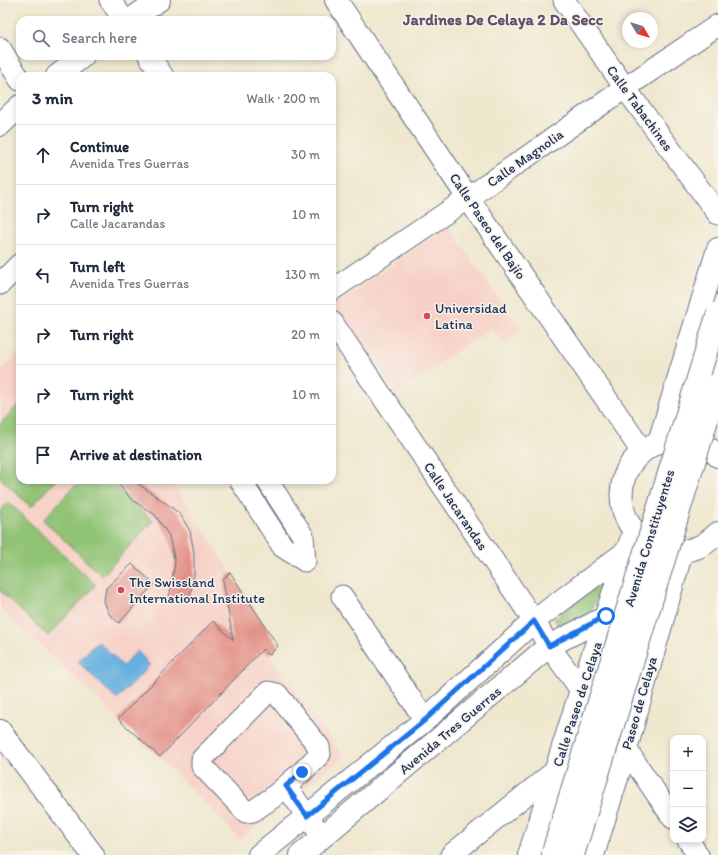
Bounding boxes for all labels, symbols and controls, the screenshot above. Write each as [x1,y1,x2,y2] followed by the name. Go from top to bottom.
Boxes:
[402,10,604,30] district label: Jardines De Celaya 2 Da Secc
[622,12,658,48] north arrow
[16,16,336,60] search box
[30,27,52,49] icon: search
[62,29,137,47] text: Search here
[603,62,676,155] street label: Calle Tabachines
[32,88,73,108] text: 3 min
[247,91,320,106] text: Walk · 200 m
[484,125,567,191] street label: Calle Magnolia
[70,138,129,156] text: Continue
[32,144,54,166] icon: ahead
[291,147,320,162] text: 30 m
[70,156,189,171] text: Avenida Tres Guerras
[446,170,529,283] street label: Calle Paseo del Bajío
[70,198,134,216] text: Turn right
[32,204,54,226] icon: right
[292,207,320,222] text: 10 m
[70,216,165,231] text: Calle Jacarandas
[70,258,125,276] text: Turn left
[32,264,54,286] icon: left
[285,267,320,282] text: 130 m
[70,276,189,291] text: Avenida Tres Guerras
[435,300,507,333] place label: Universidad Latina
[422,311,432,321] marker: Universidad Latina
[32,324,54,346] icon: right
[70,326,134,344] text: Turn right
[291,327,320,342] text: 20 m
[32,384,54,406] icon: right
[70,386,134,404] text: Turn right
[292,387,320,402] text: 10 m
[32,444,54,466] icon: arrive
[70,446,202,464] text: Arrive at destination
[420,459,491,554] street label: Calle Jacarandas
[621,468,678,609] street label: Avenida Constituyentes
[129,574,265,607] place label: The Swissland International Institute
[116,585,126,595] marker: The Swissland International Institute
[597,607,615,625] route start
[549,639,606,769] street label: Calle Paseo de Celaya
[618,654,661,752] street label: Paseo de Celaya
[396,683,505,778] street label: Avenida Tres Guerras
[670,735,706,843] map controls
[670,735,706,771] button: +
[293,763,311,781] route end
[670,771,706,807] button: −
[670,807,706,843] button: layers

